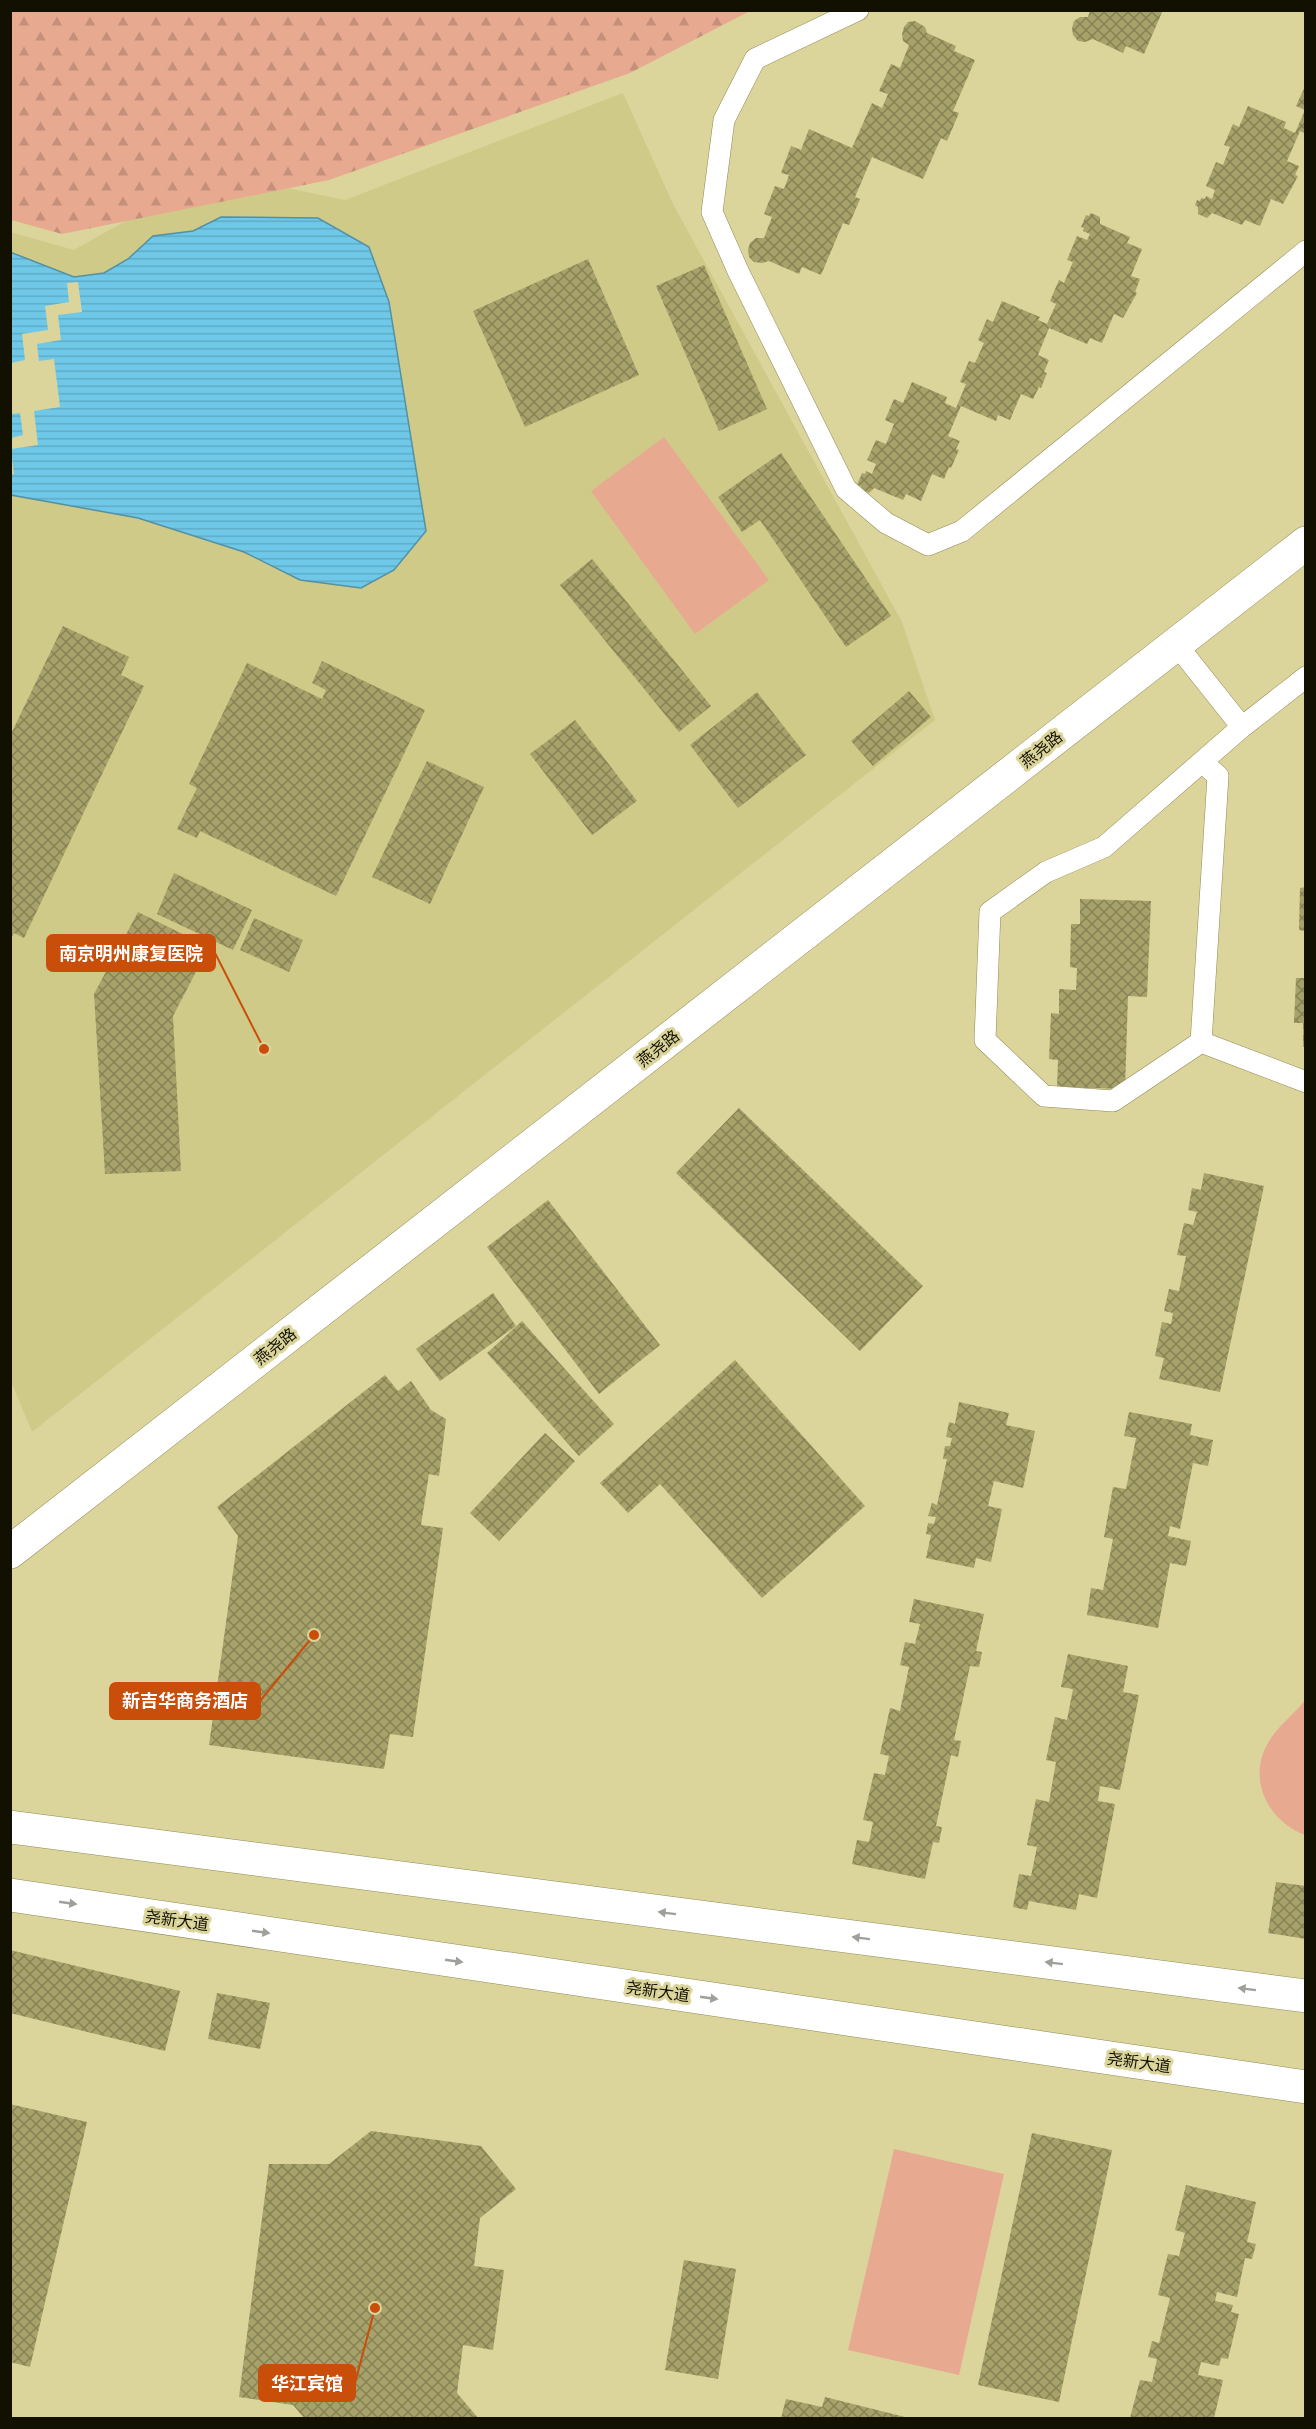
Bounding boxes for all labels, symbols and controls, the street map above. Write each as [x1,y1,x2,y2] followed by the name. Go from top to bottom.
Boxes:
[1017,727,1066,772] street label: 燕尧路
[47,935,215,971] callout: 南京明州康复医院
[59,943,203,964] text: 南京明州康复医院
[634,1026,683,1071] street label: 燕尧路
[251,1324,300,1369] street label: 燕尧路
[110,1683,260,1719] callout: 新吉华商务酒店
[122,1690,248,1711] text: 新吉华商务酒店
[59,1899,78,1908] one-way arrow
[144,1907,210,1934] street label: 尧新大道
[658,1908,677,1918] one-way arrow
[252,1927,271,1936] one-way arrow
[851,1934,870,1943] one-way arrow
[445,1956,464,1965] one-way arrow
[1045,1959,1064,1968] one-way arrow
[625,1978,691,2005] street label: 尧新大道
[1238,1984,1257,1993] one-way arrow
[700,1994,719,2003] one-way arrow
[1106,2049,1172,2076] street label: 尧新大道
[259,2365,355,2401] callout: 华江宾馆
[271,2373,343,2394] text: 华江宾馆

